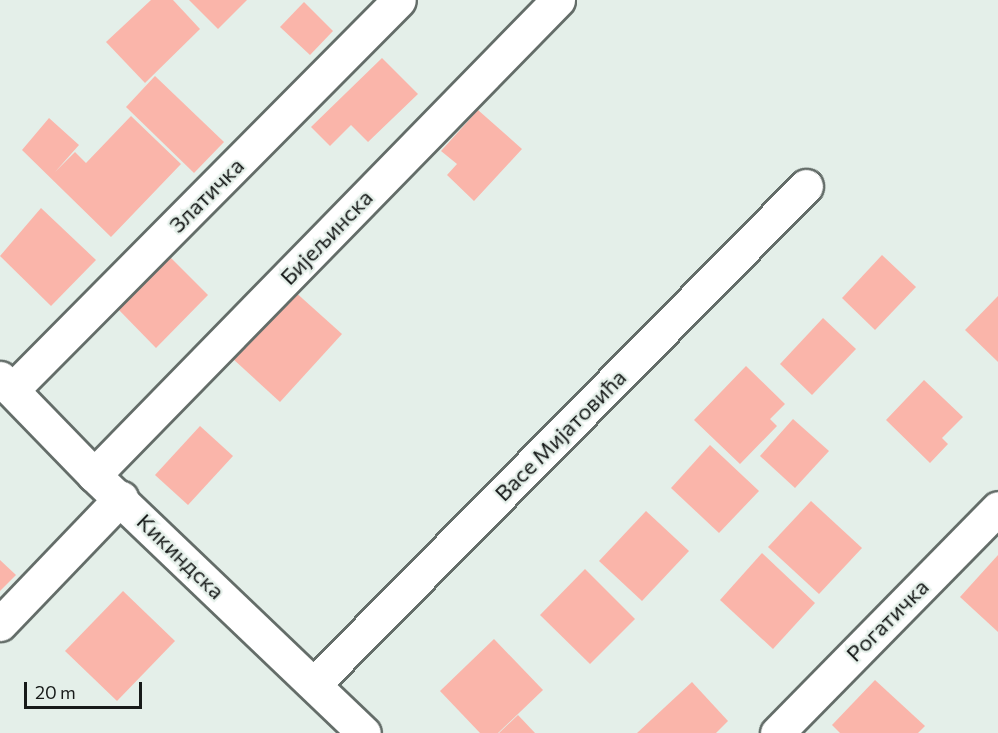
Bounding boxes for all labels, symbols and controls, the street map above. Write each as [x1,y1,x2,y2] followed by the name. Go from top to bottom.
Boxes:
[163,152,249,238] street label: Златичка
[274,184,378,290] street label: Бијељинска
[489,364,631,506] street label: Васе Мијатовића
[132,508,230,604] street label: Кикиндска
[840,573,934,667] street label: Рогатичка
[27,670,146,708] scale bar
[35,681,76,703] text: 20 m

